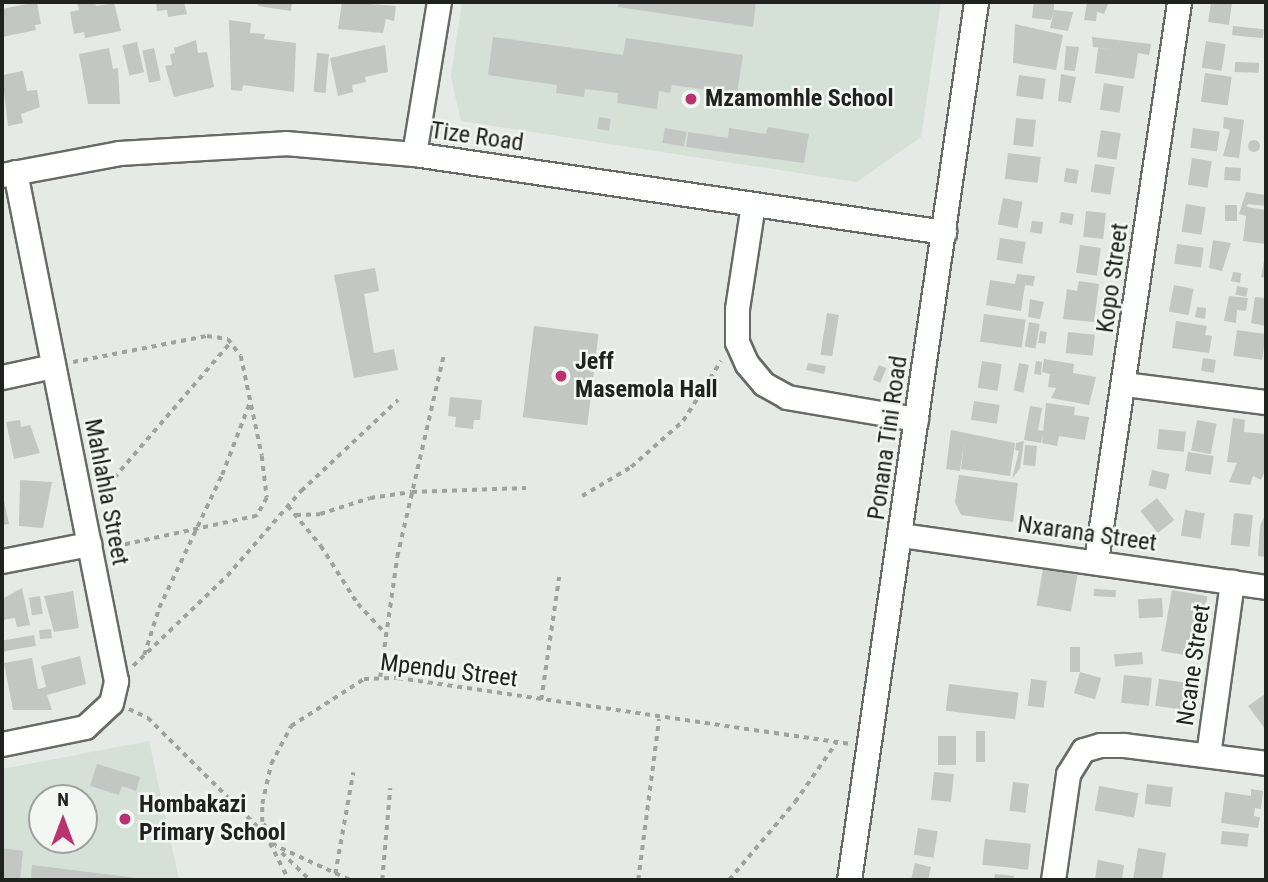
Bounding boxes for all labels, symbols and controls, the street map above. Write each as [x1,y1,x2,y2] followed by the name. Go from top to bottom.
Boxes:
[705,85,894,113] place label: Mzamomhle School
[683,91,699,107] marker: Mzamomhle School
[429,116,525,158] street label: Tize Road
[1091,221,1135,335] street label: Kopo Street
[575,348,718,404] place label: Jeff Masemola Hall
[862,354,914,522] street label: Ponana Tini Road
[553,368,569,384] marker: Jeff Masemola Hall
[78,416,134,568] street label: Mahlahla Street
[1016,510,1158,558] street label: Nxarana Street
[1171,603,1217,727] street label: Ncane Street
[379,648,519,694] street label: Mpendu Street
[28,784,98,854] north arrow
[57,788,69,811] text: N
[139,791,286,847] place label: Hombakazi Primary School
[117,811,133,827] marker: Hombakazi Primary School

